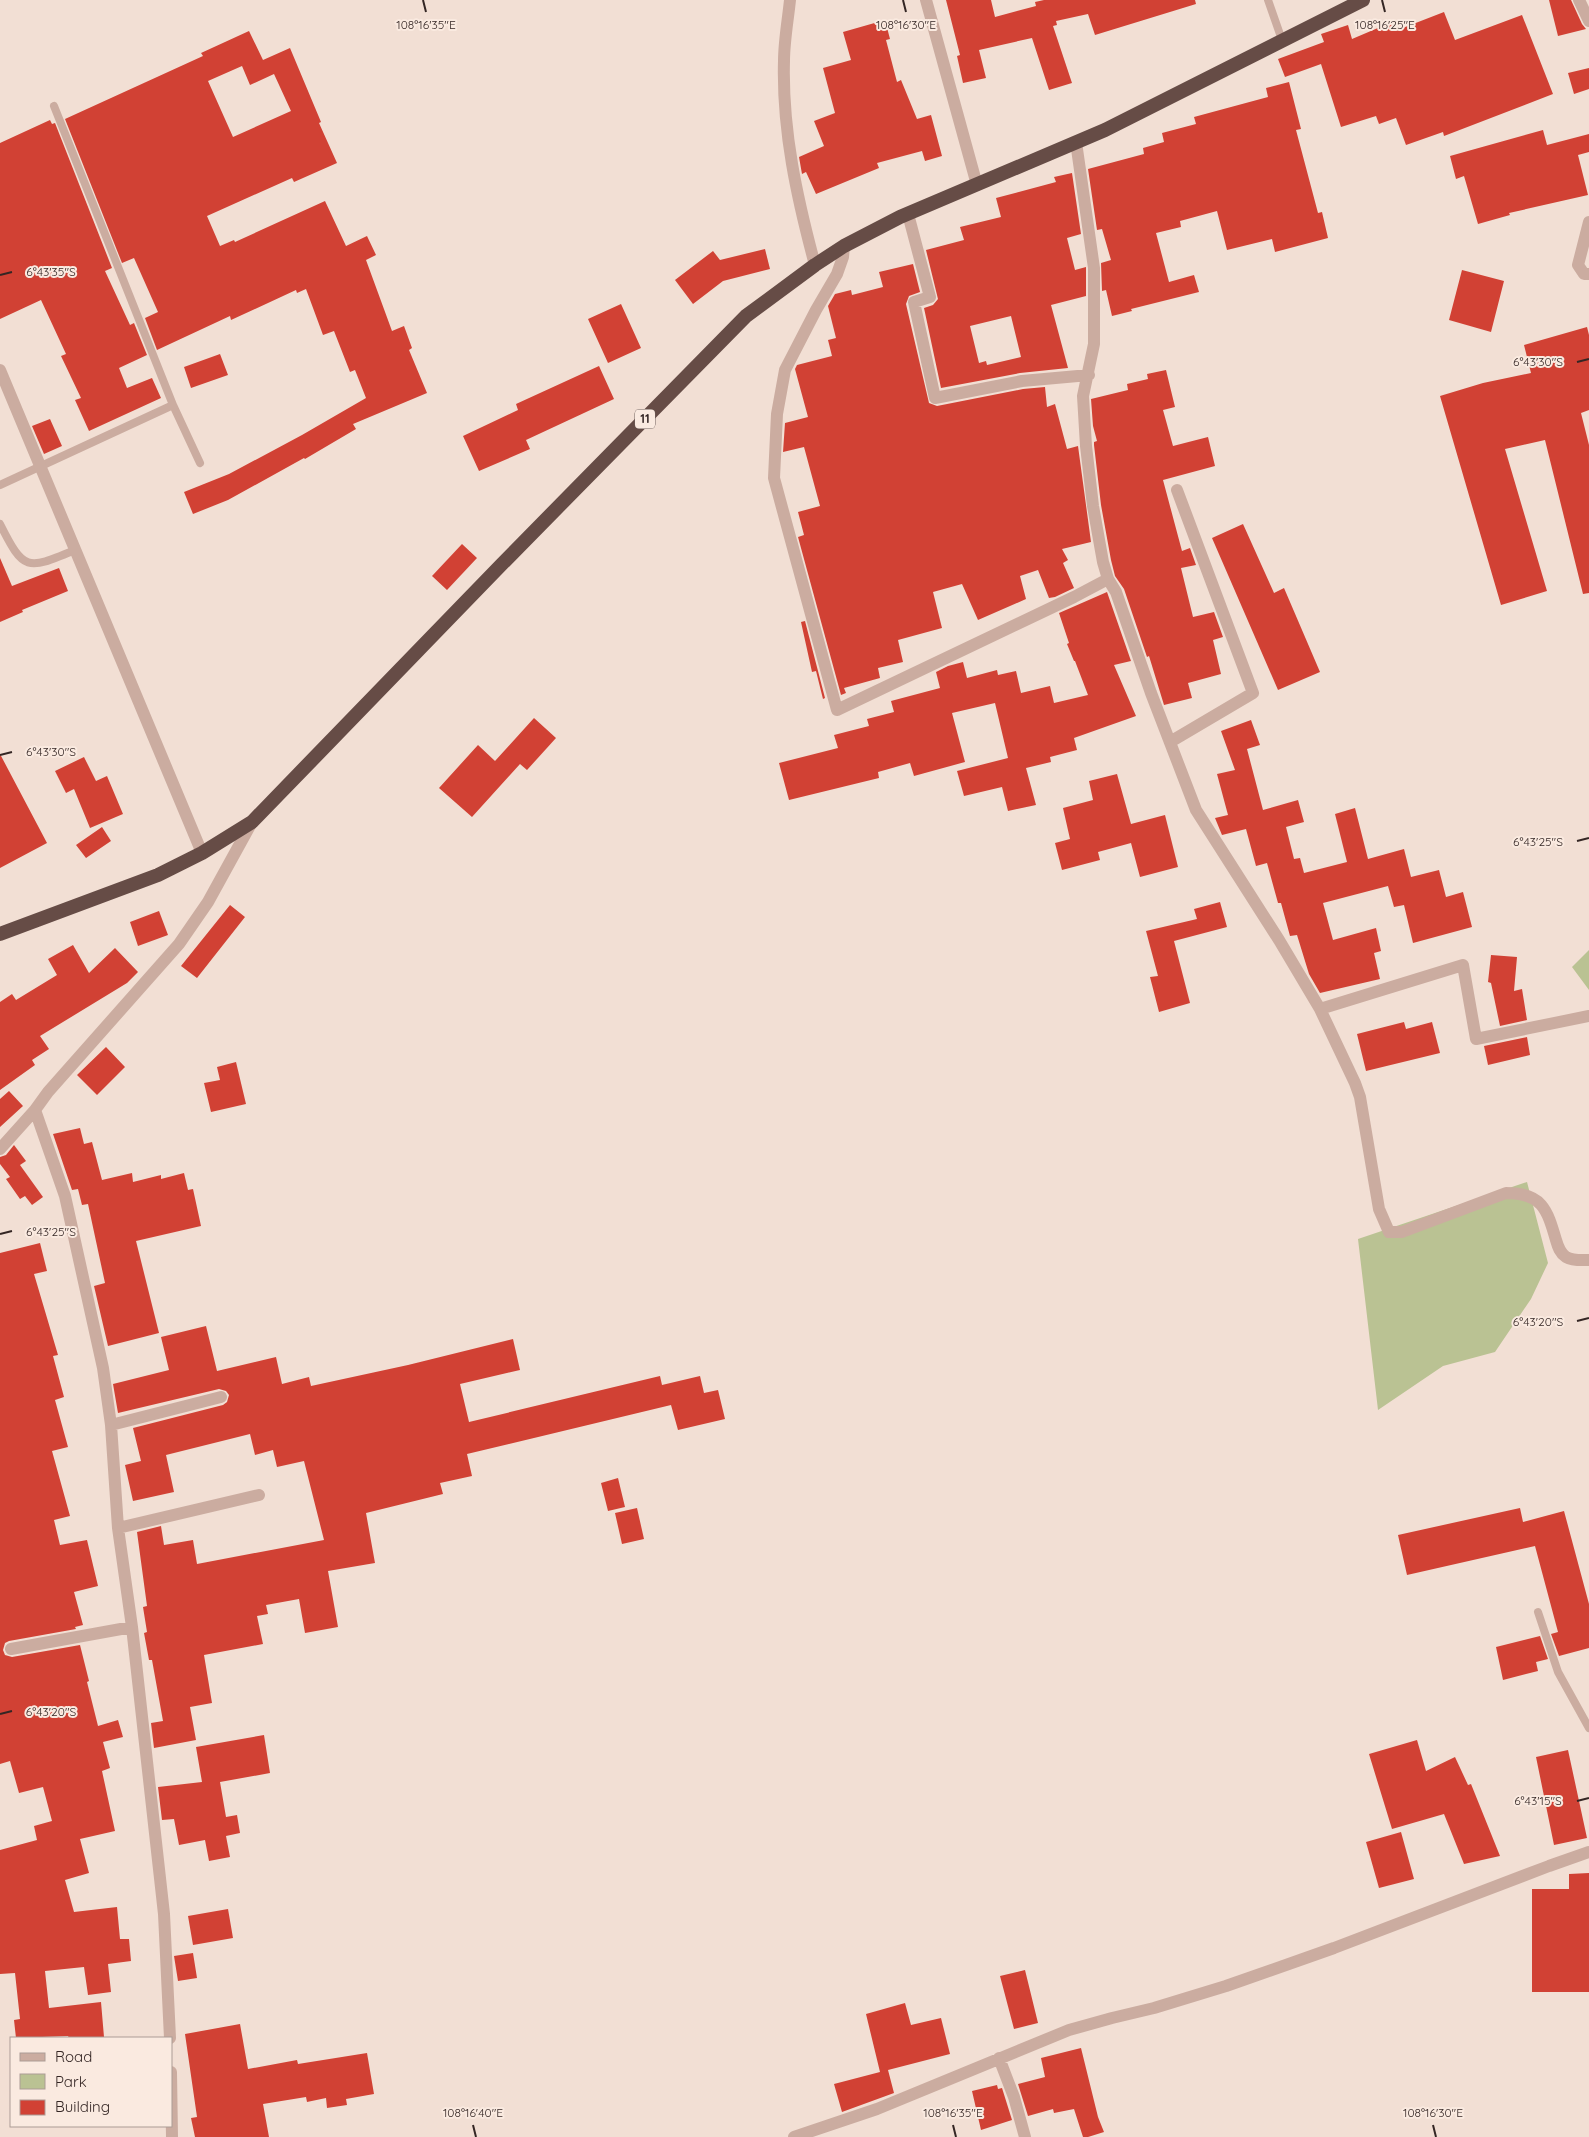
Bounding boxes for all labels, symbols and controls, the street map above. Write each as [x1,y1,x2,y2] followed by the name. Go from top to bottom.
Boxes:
[396,17,456,32] text: 108°16'35"E
[876,17,936,32] text: 108°16'30"E
[1355,17,1415,32] text: 108°16'25"E
[26,264,76,279] text: 6°43'35"S
[1513,354,1563,369] text: 6°43'30"S
[635,409,655,428] road number: 11
[26,744,76,759] text: 6°43'30"S
[1513,834,1563,849] text: 6°43'25"S
[26,1224,76,1239] text: 6°43'25"S
[1513,1314,1564,1329] text: 6°43'20"S
[26,1704,77,1719] text: 6°43'20"S
[1514,1793,1562,1808] text: 6°43'15"S
[10,2037,172,2127] legend
[55,2047,92,2066] text: Road
[55,2072,87,2091] text: Park
[55,2097,110,2116] text: Building
[443,2105,503,2120] text: 108°16'40"E
[923,2105,983,2120] text: 108°16'35"E
[1403,2105,1463,2120] text: 108°16'30"E

